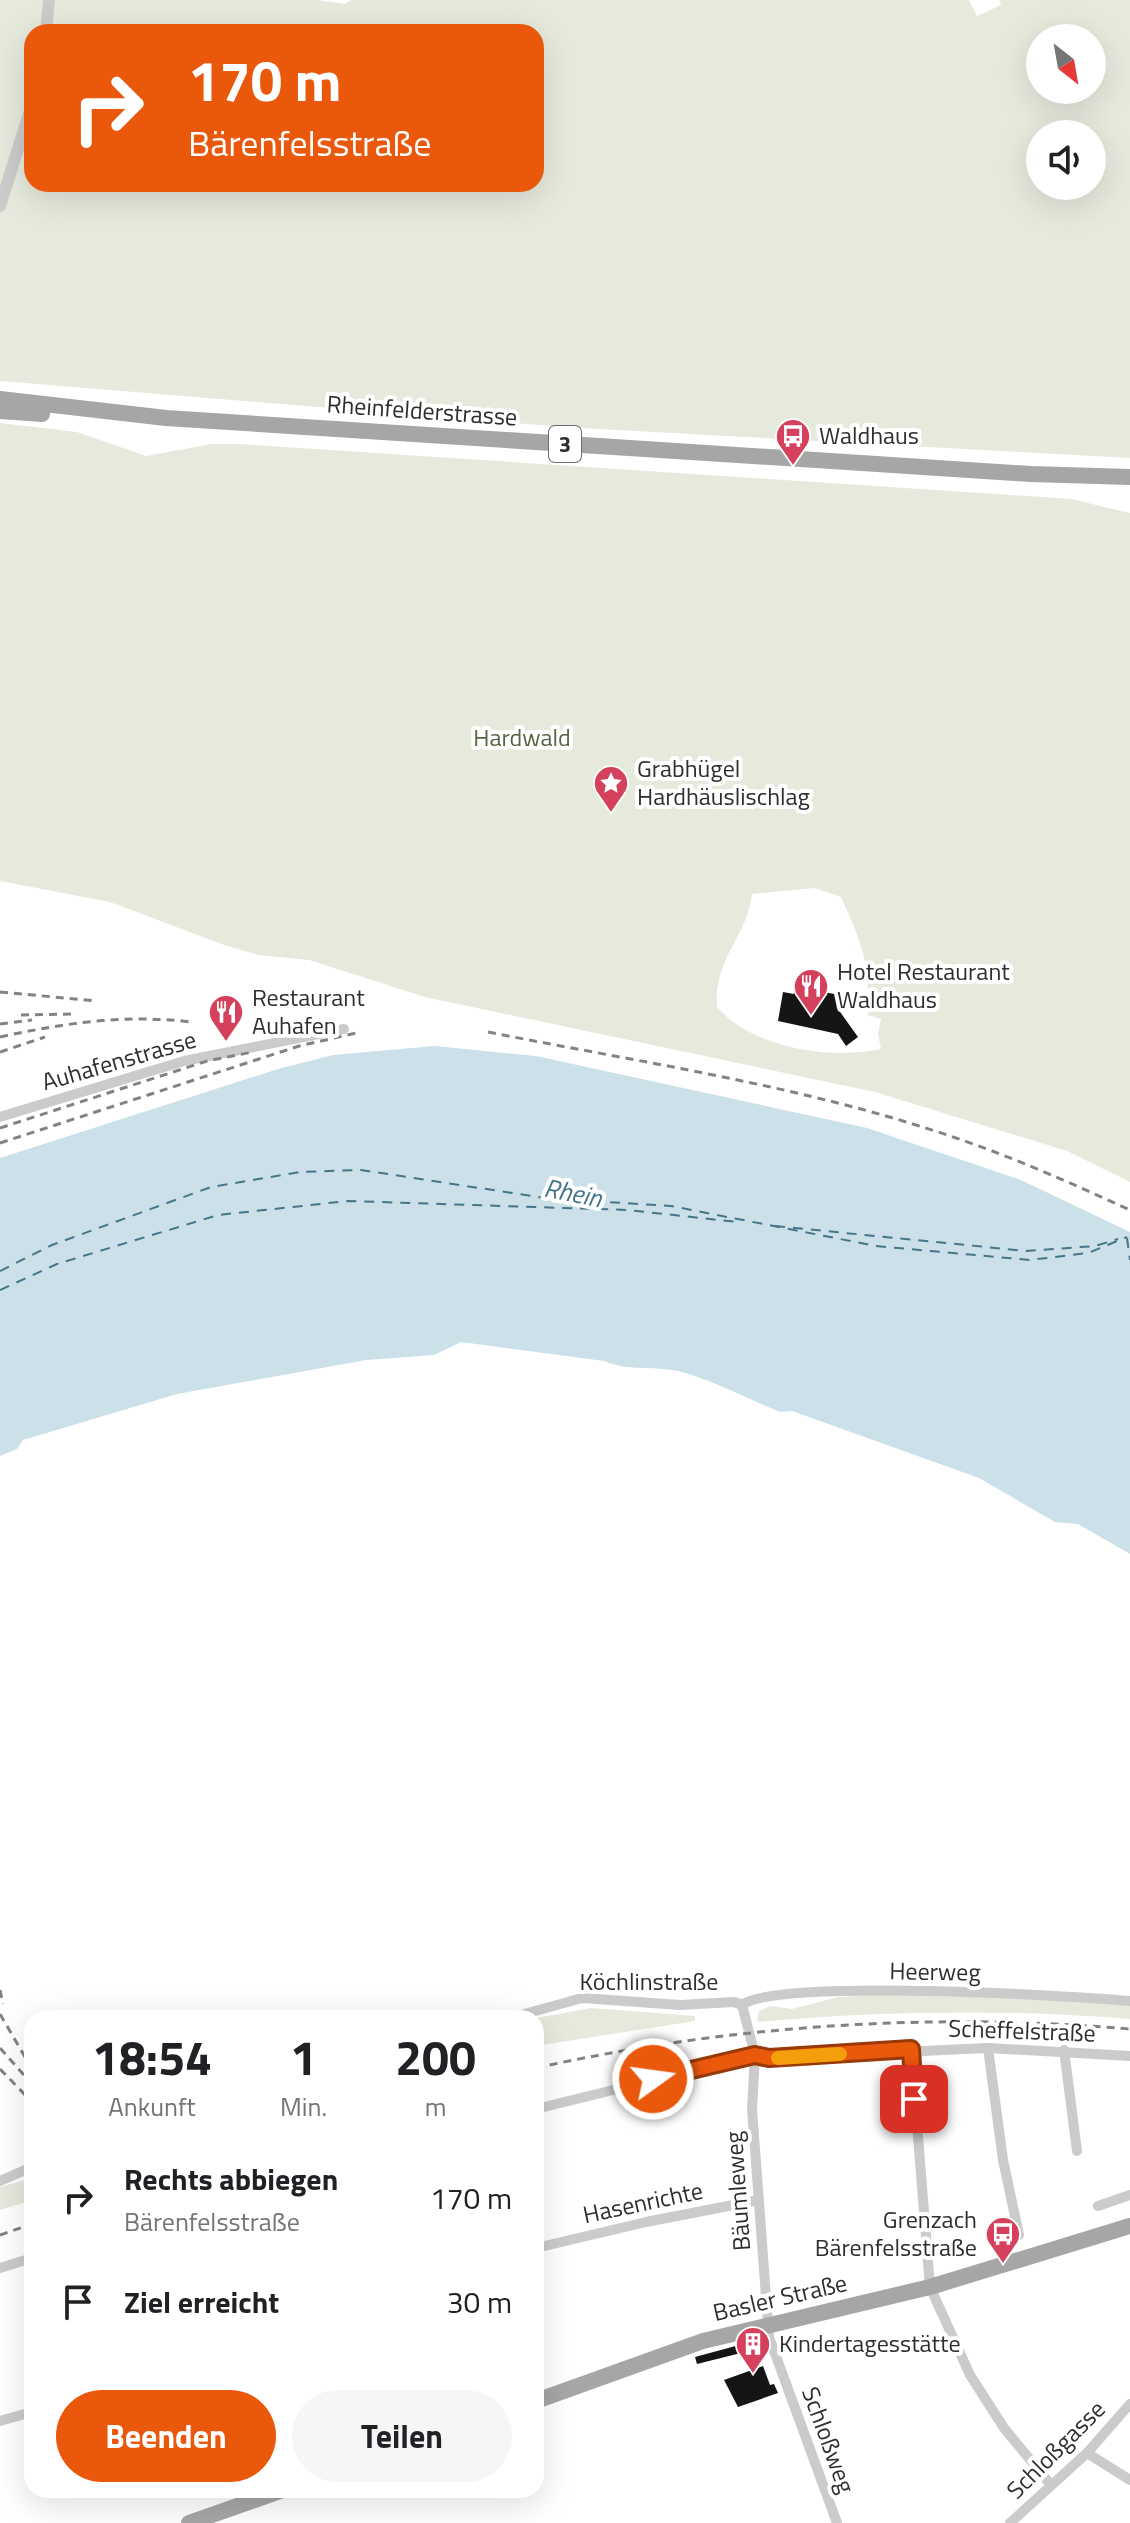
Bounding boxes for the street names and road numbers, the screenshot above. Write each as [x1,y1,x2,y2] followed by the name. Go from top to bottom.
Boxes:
[326,385,518,435] street label: Rheinfelderstrasse
[549,426,581,462] road number: 3
[37,1021,200,1099] street label: Auhafenstrasse
[889,1952,981,1990] street label: Heerweg
[580,1963,718,1999] street label: Köchlinstraße
[948,2009,1096,2051] street label: Scheffelstraße
[715,2130,759,2252] street label: Bäumleweg
[579,2172,706,2232] street label: Hasenrichte
[709,2264,850,2330] street label: Basler Straße
[793,2381,865,2498] street label: Schloßweg
[998,2392,1113,2507] street label: Schloßgasse

